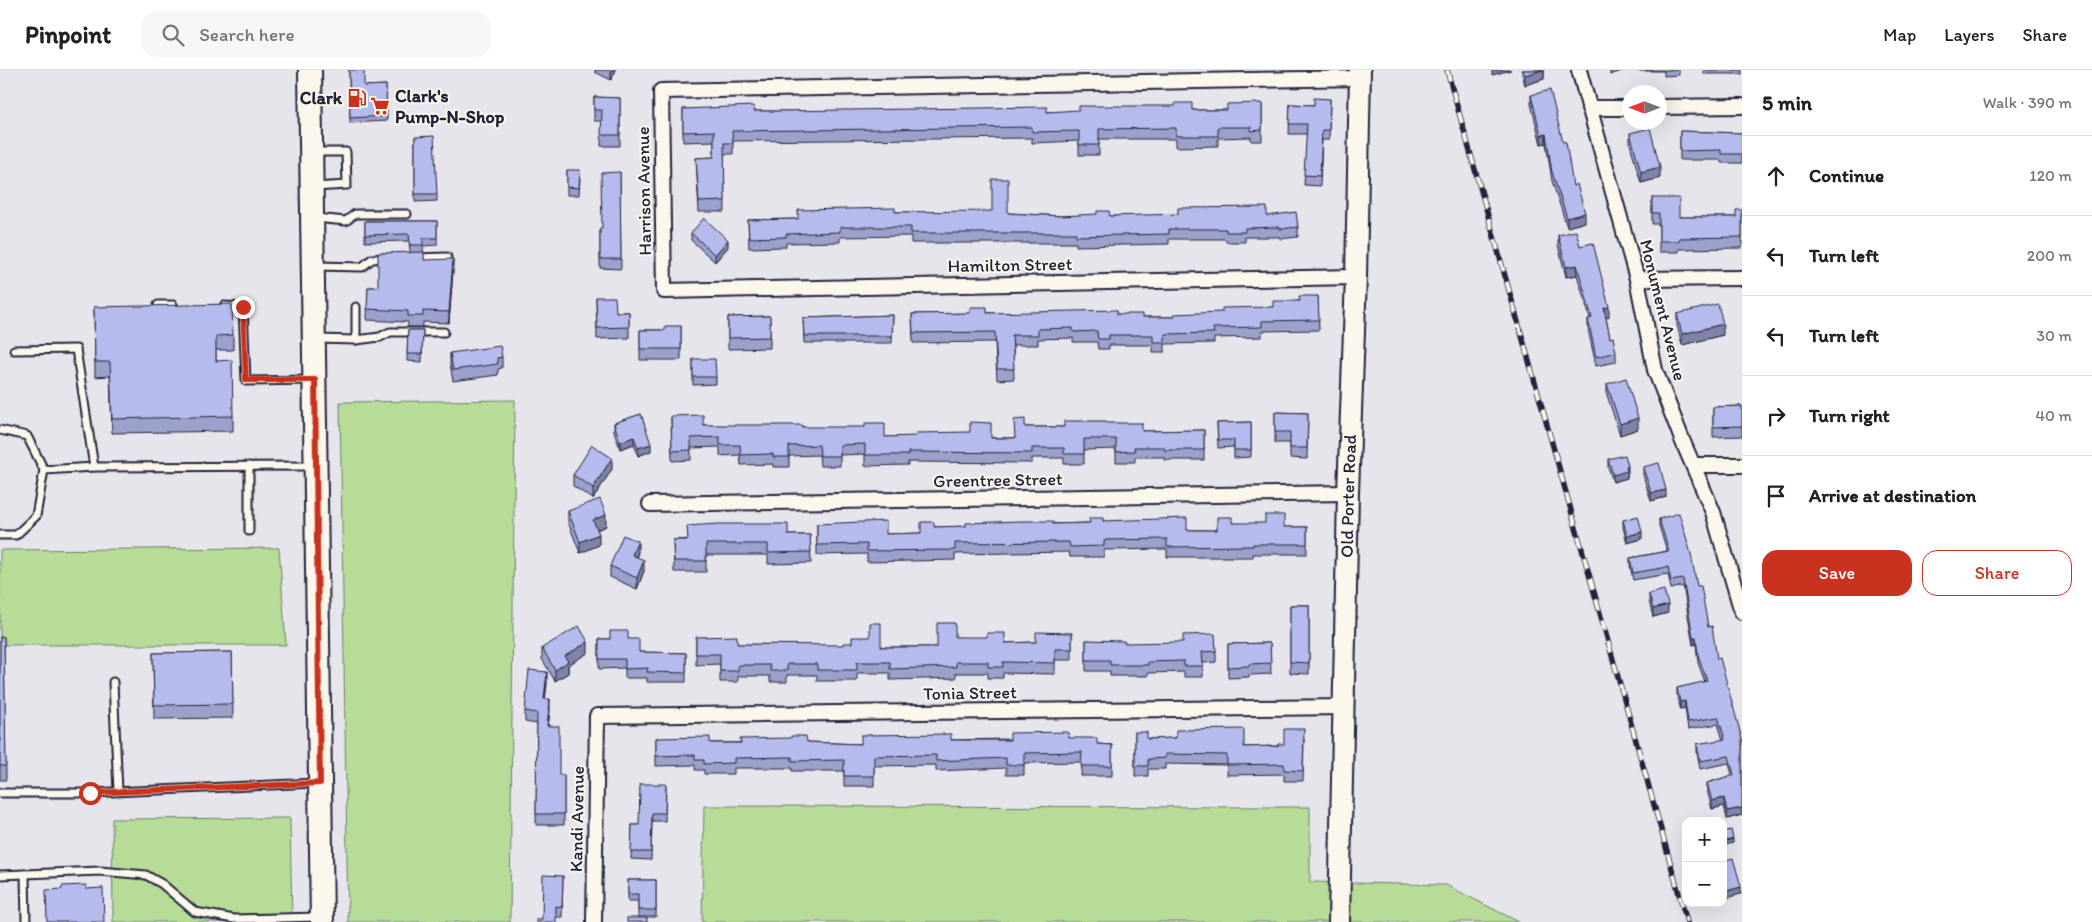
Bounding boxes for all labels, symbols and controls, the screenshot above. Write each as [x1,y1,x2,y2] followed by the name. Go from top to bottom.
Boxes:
[141,12,491,57] search box
[25,20,111,49] text: Pinpoint
[159,21,187,49] icon: search
[199,23,294,46] text: Search here
[1883,24,1916,46] text: Map
[1944,24,1994,46] text: Layers
[2022,24,2067,46] text: Share
[395,85,505,128] place label: Clark's Pump-N-Shop
[1622,85,1667,130] north arrow
[300,87,343,109] place label: Clark
[346,87,368,109] fuel station icon: Clark
[1762,90,1812,115] text: 5 min
[1983,93,2072,112] text: Walk · 390 m
[369,95,391,117] supermarket icon: Clark's Pump-N-Shop
[632,126,656,256] street label: Harrison Avenue
[1762,162,1790,190] icon: ahead
[1809,164,1884,187] text: Continue
[2029,166,2072,185] text: 120 m
[1635,237,1691,383] street label: Monument Avenue
[1762,242,1790,270] icon: left
[1809,244,1879,267] text: Turn left
[2027,246,2072,265] text: 200 m
[947,253,1073,277] street label: Hamilton Street
[232,296,255,319] route end
[1762,322,1790,350] icon: left
[1809,324,1879,347] text: Turn left
[2036,326,2072,345] text: 30 m
[1762,402,1790,430] icon: right
[1809,404,1890,427] text: Turn right
[2035,406,2072,425] text: 40 m
[1336,434,1361,558] street label: Old Porter Road
[933,468,1063,492] street label: Greentree Street
[1762,482,1790,510] icon: arrive
[1809,484,1976,507] text: Arrive at destination
[1762,550,1912,596] button: Save
[1922,550,2072,596] button: Share
[923,681,1017,705] street label: Tonia Street
[565,766,589,872] street label: Kandi Avenue
[79,782,102,805] route start
[1682,817,1727,907] map controls
[1682,817,1727,862] button: +
[1682,862,1727,907] button: −

